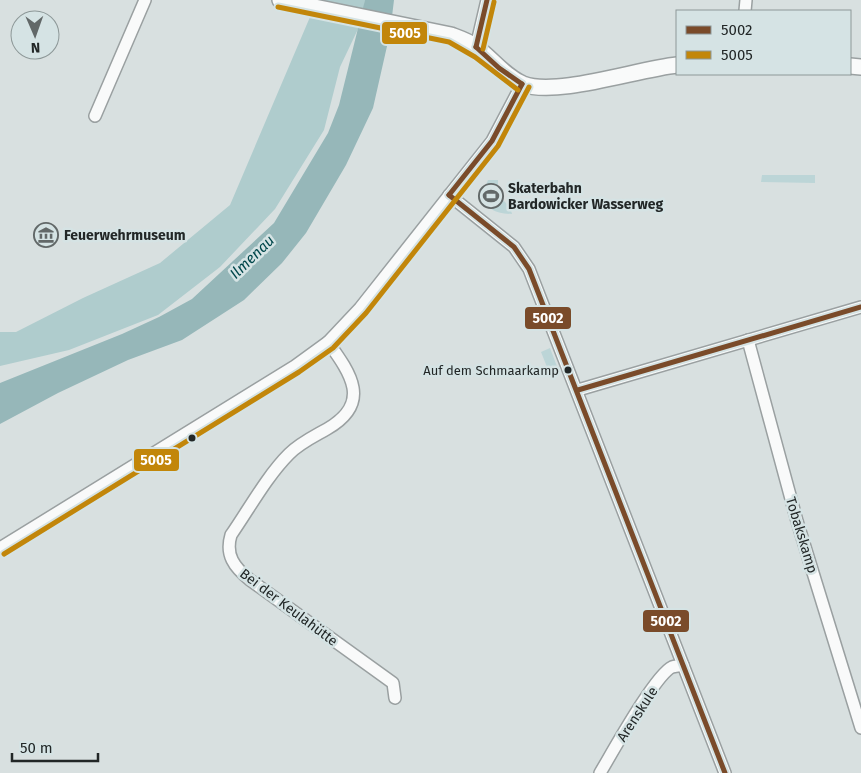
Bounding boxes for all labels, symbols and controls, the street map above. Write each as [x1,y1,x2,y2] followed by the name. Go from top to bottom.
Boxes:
[10,10,60,60] north arrow
[676,10,851,75] legend
[381,21,428,45] line badge: 5005
[721,21,753,39] text: 5002
[389,25,421,42] text: 5005
[30,39,40,56] text: N
[721,46,753,64] text: 5005
[508,180,663,213] place label: Skaterbahn Bardowicker Wasserweg
[478,183,504,209] sports icon: Skaterbahn Bardowicker Wasserweg
[33,222,59,248] museum icon: Feuerwehrmuseum
[64,227,186,244] place label: Feuerwehrmuseum
[226,231,278,283] water label: Ilmenau
[524,306,572,330] line badge: 5002
[533,310,563,327] text: 5002
[423,363,559,378] place label: Auf dem Schmaarkamp
[563,365,573,375] marker: Auf dem Schmaarkamp
[187,433,197,443] unlabelled marker
[133,448,180,472] line badge: 5005
[140,452,172,469] text: 5005
[782,495,821,575] street label: Tobakskamp
[236,565,341,650] street label: Bei der Keulahütte
[642,609,690,633] line badge: 5002
[651,613,681,630] text: 5002
[613,684,662,745] street label: Arenskule
[12,730,99,762] scale bar
[20,739,53,757] text: 50 m

